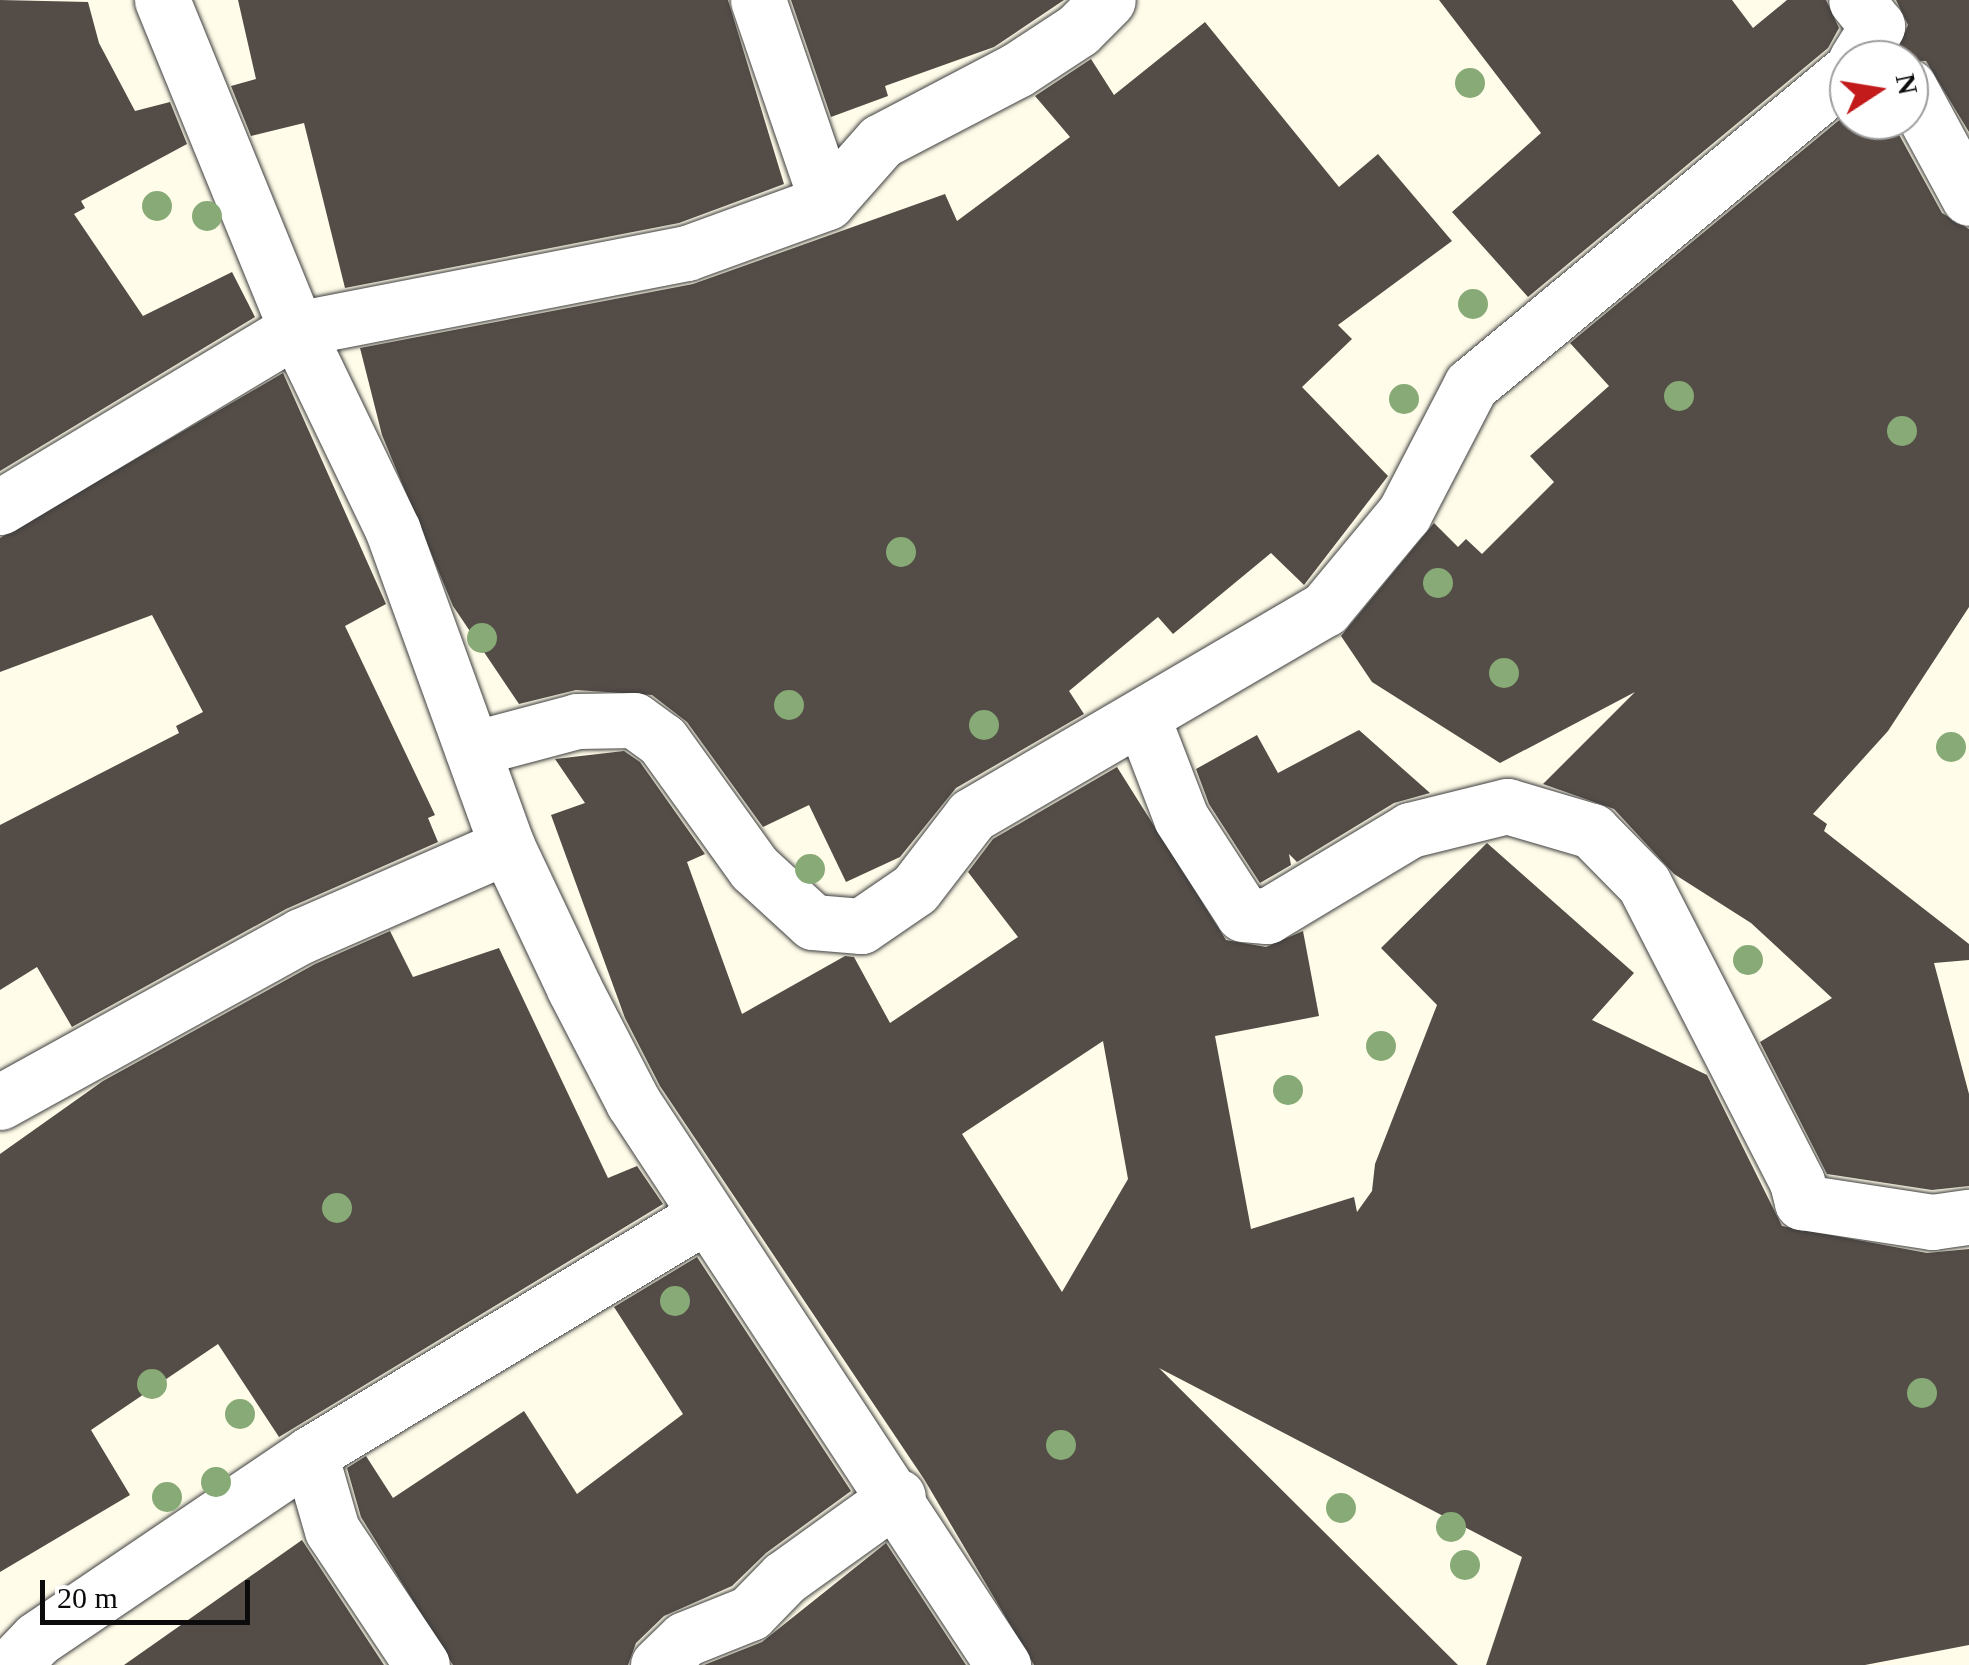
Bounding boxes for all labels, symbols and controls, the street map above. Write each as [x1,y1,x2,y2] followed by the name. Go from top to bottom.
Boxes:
[1829,40,1929,140] north arrow
[1890,71,1924,97] text: N
[45,1560,255,1622] scale bar
[57,1581,118,1614] text: 20 m

